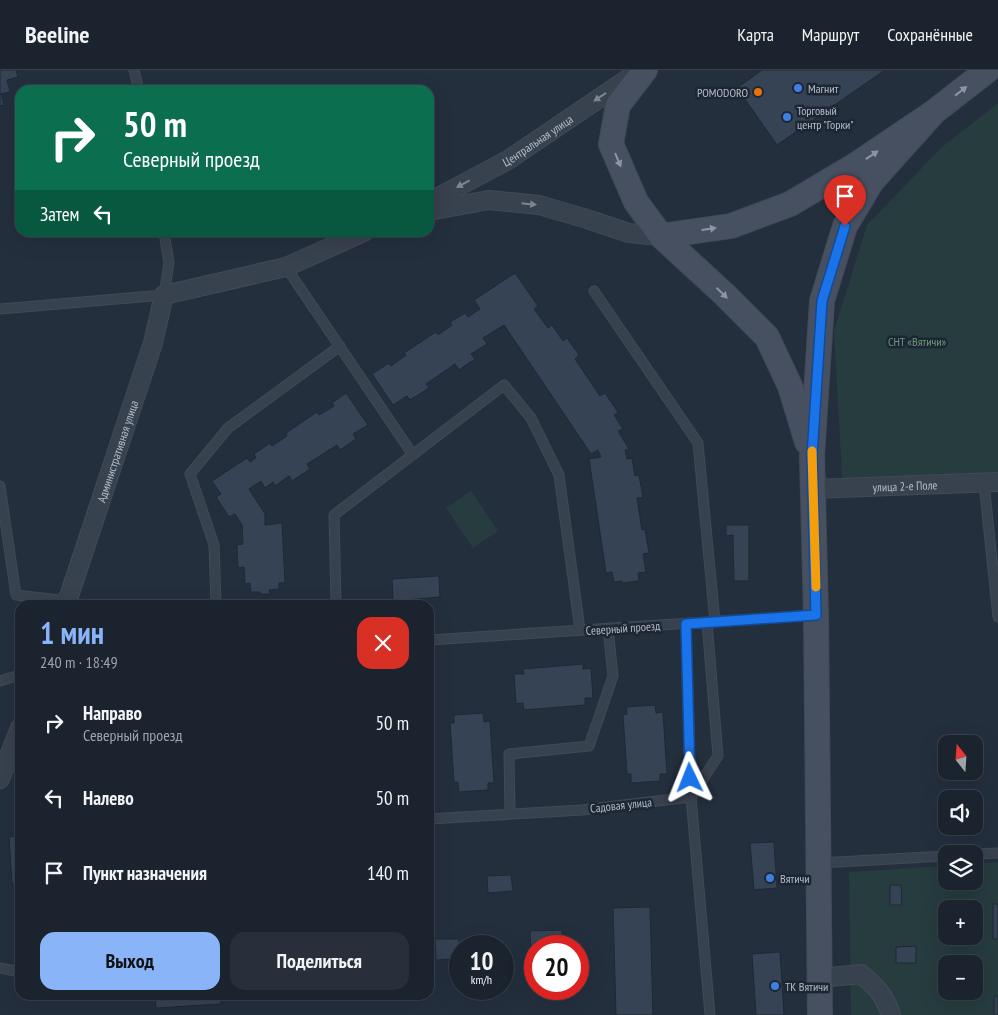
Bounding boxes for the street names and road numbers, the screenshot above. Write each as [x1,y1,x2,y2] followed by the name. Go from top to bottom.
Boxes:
[500,111,576,169] street label: Центральная улица
[93,398,141,504] street label: Административная улица
[872,477,938,494] street label: улица 2-е Поле
[585,618,661,638] street label: Северный проезд
[589,794,653,816] street label: Садовая улица

